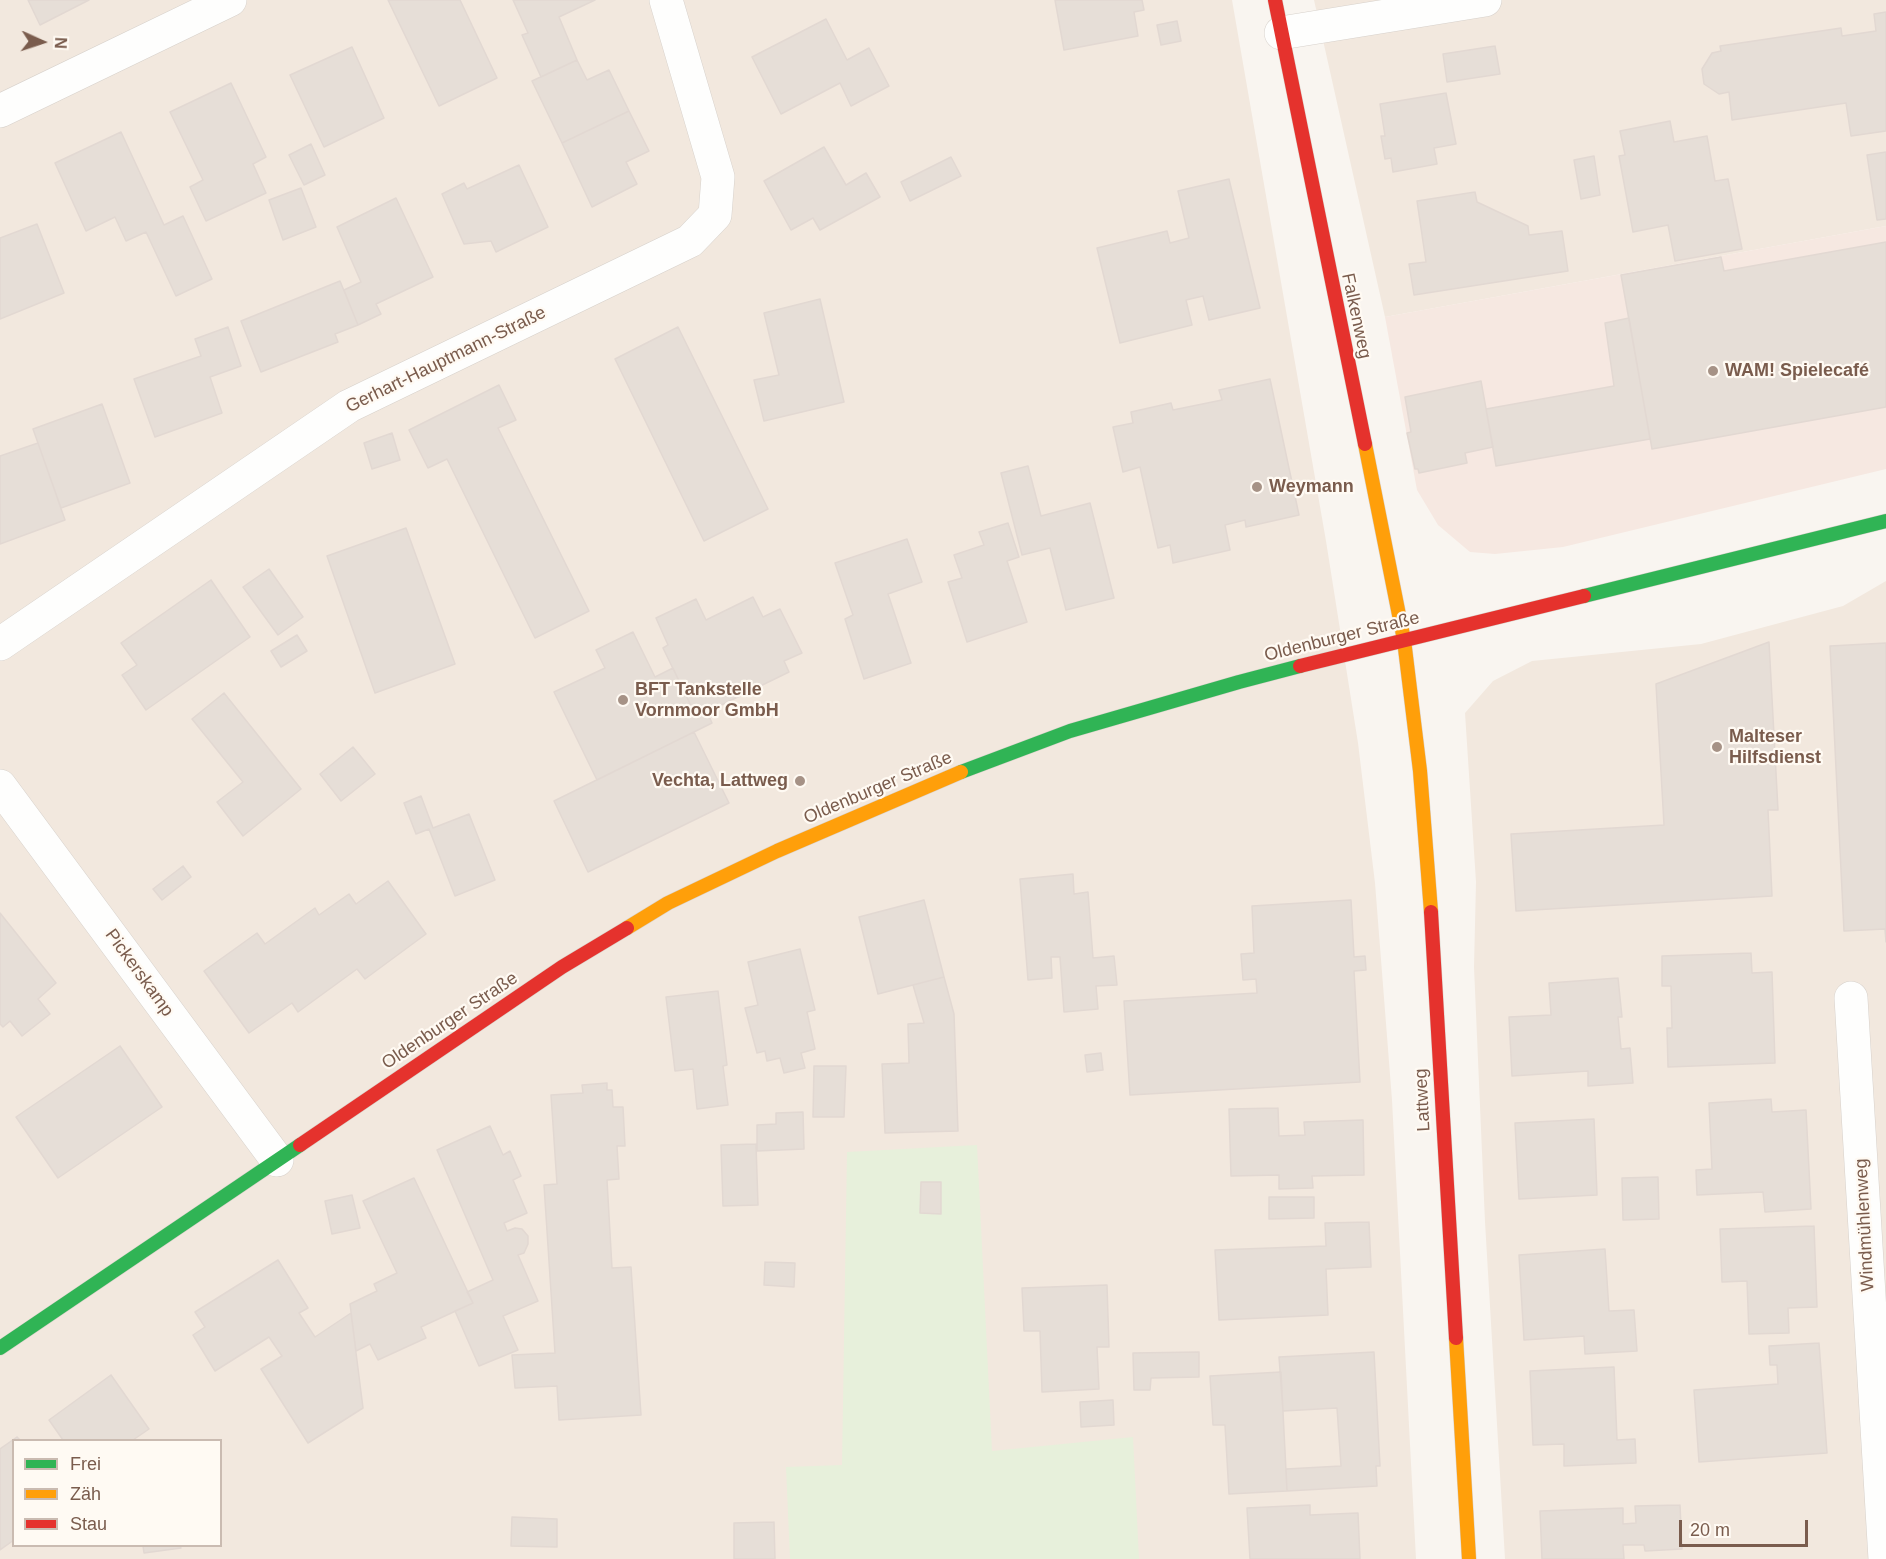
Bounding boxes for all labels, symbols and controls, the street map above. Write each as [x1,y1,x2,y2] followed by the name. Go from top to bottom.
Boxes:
[12,12,72,72] north arrow
[52,37,69,49] text: N
[1336,271,1376,361] street label: Falkenweg
[342,302,550,418] street label: Gerhart-Hauptmann-Straße
[1725,360,1869,382] place label: WAM! Spielecafé
[1706,364,1720,378] marker: WAM! Spielecafé
[1269,476,1354,498] place label: Weymann
[1250,480,1264,494] marker: Weymann
[1262,607,1422,667] street label: Oldenburger Straße
[635,679,779,722] place label: BFT Tankstelle Vornmoor GmbH
[616,693,630,707] marker: BFT Tankstelle Vornmoor GmbH
[1729,726,1821,768] place label: Malteser Hilfsdienst
[1710,740,1724,754] marker: Malteser Hilfsdienst
[801,747,955,829] street label: Oldenburger Straße
[652,770,788,792] place label: Vechta, Lattweg
[793,774,807,788] marker: Vechta, Lattweg
[100,925,178,1021] street label: Pickerskamp
[378,968,522,1074] street label: Oldenburger Straße
[1411,1068,1435,1132] street label: Lattweg
[1851,1158,1879,1292] street label: Windmühlenweg
[12,1439,222,1547] legend
[70,1454,101,1474] text: Frei
[70,1484,101,1504] text: Zäh
[1682,1508,1811,1546] scale bar
[70,1514,107,1534] text: Stau
[1690,1520,1730,1540] text: 20 m

